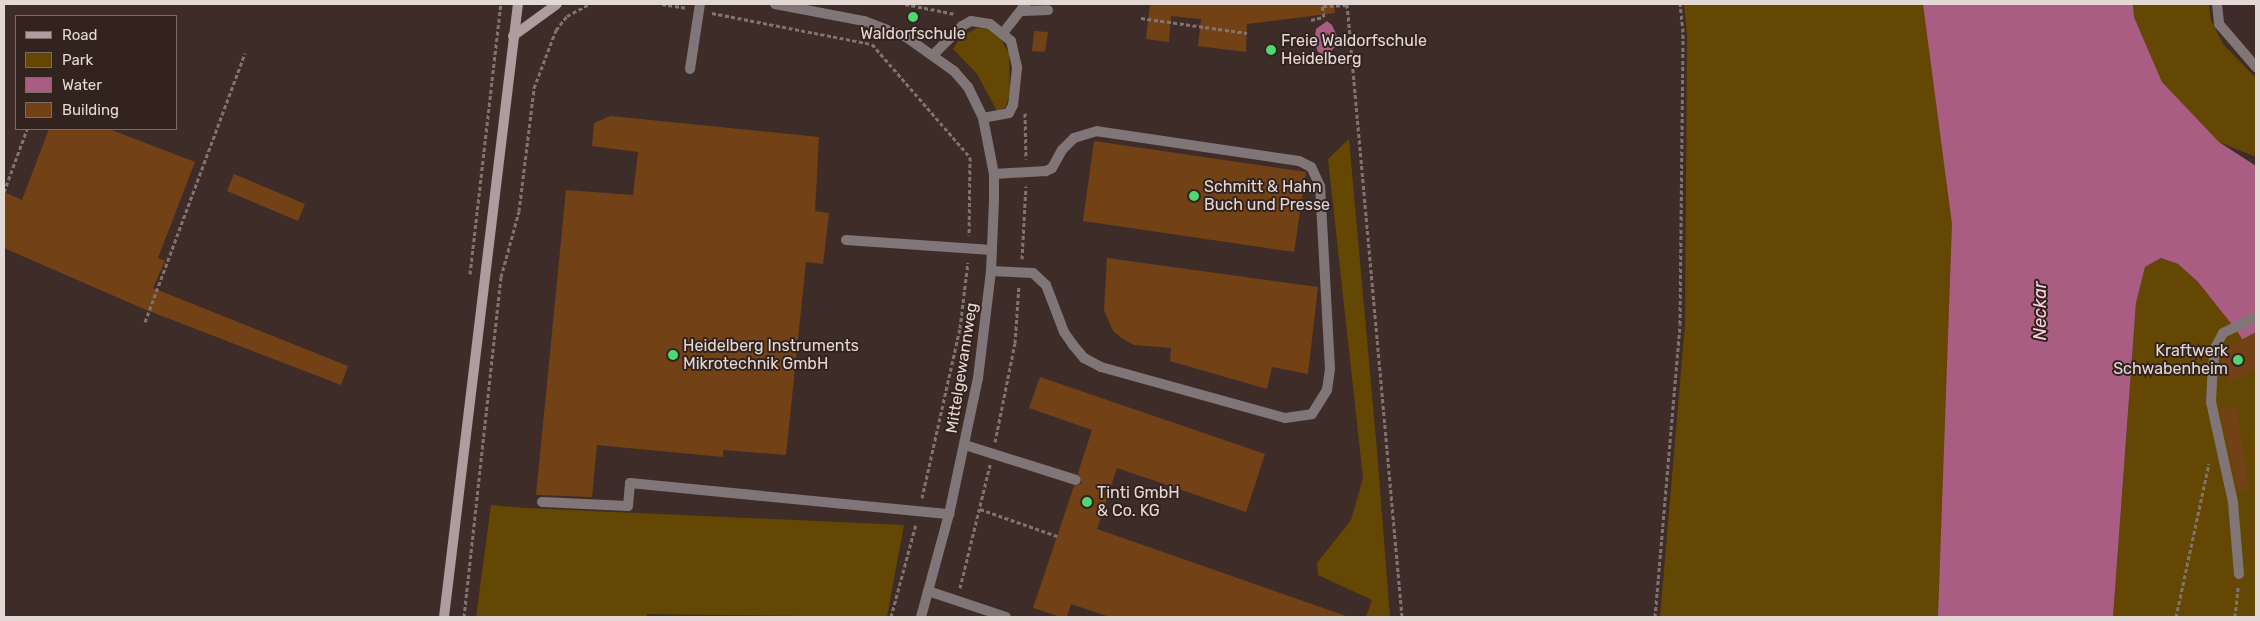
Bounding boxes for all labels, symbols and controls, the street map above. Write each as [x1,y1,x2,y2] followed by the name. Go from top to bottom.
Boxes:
[907,11,919,23] marker: Waldorfschule
[15,15,178,130] legend
[860,24,966,44] place label: Waldorfschule
[62,26,98,44] text: Road
[1281,31,1427,69] place label: Freie Waldorfschule Heidelberg
[1265,44,1277,56] marker: Freie Waldorfschule Heidelberg
[62,51,93,69] text: Park
[62,76,102,94] text: Water
[62,101,119,119] text: Building
[1204,177,1330,215] place label: Schmitt & Hahn Buch und Presse
[1188,190,1200,202] marker: Schmitt & Hahn Buch und Presse
[2029,281,2051,341] water label: Neckar
[942,301,982,435] street label: Mittelgewannweg
[683,336,859,374] place label: Heidelberg Instruments Mikrotechnik GmbH
[2113,341,2228,379] place label: Kraftwerk Schwabenheim
[667,349,679,361] marker: Heidelberg Instruments Mikrotechnik GmbH
[2232,354,2244,366] marker: Kraftwerk Schwabenheim
[1097,483,1180,521] place label: Tinti GmbH & Co. KG
[1081,496,1093,508] marker: Tinti GmbH & Co. KG

